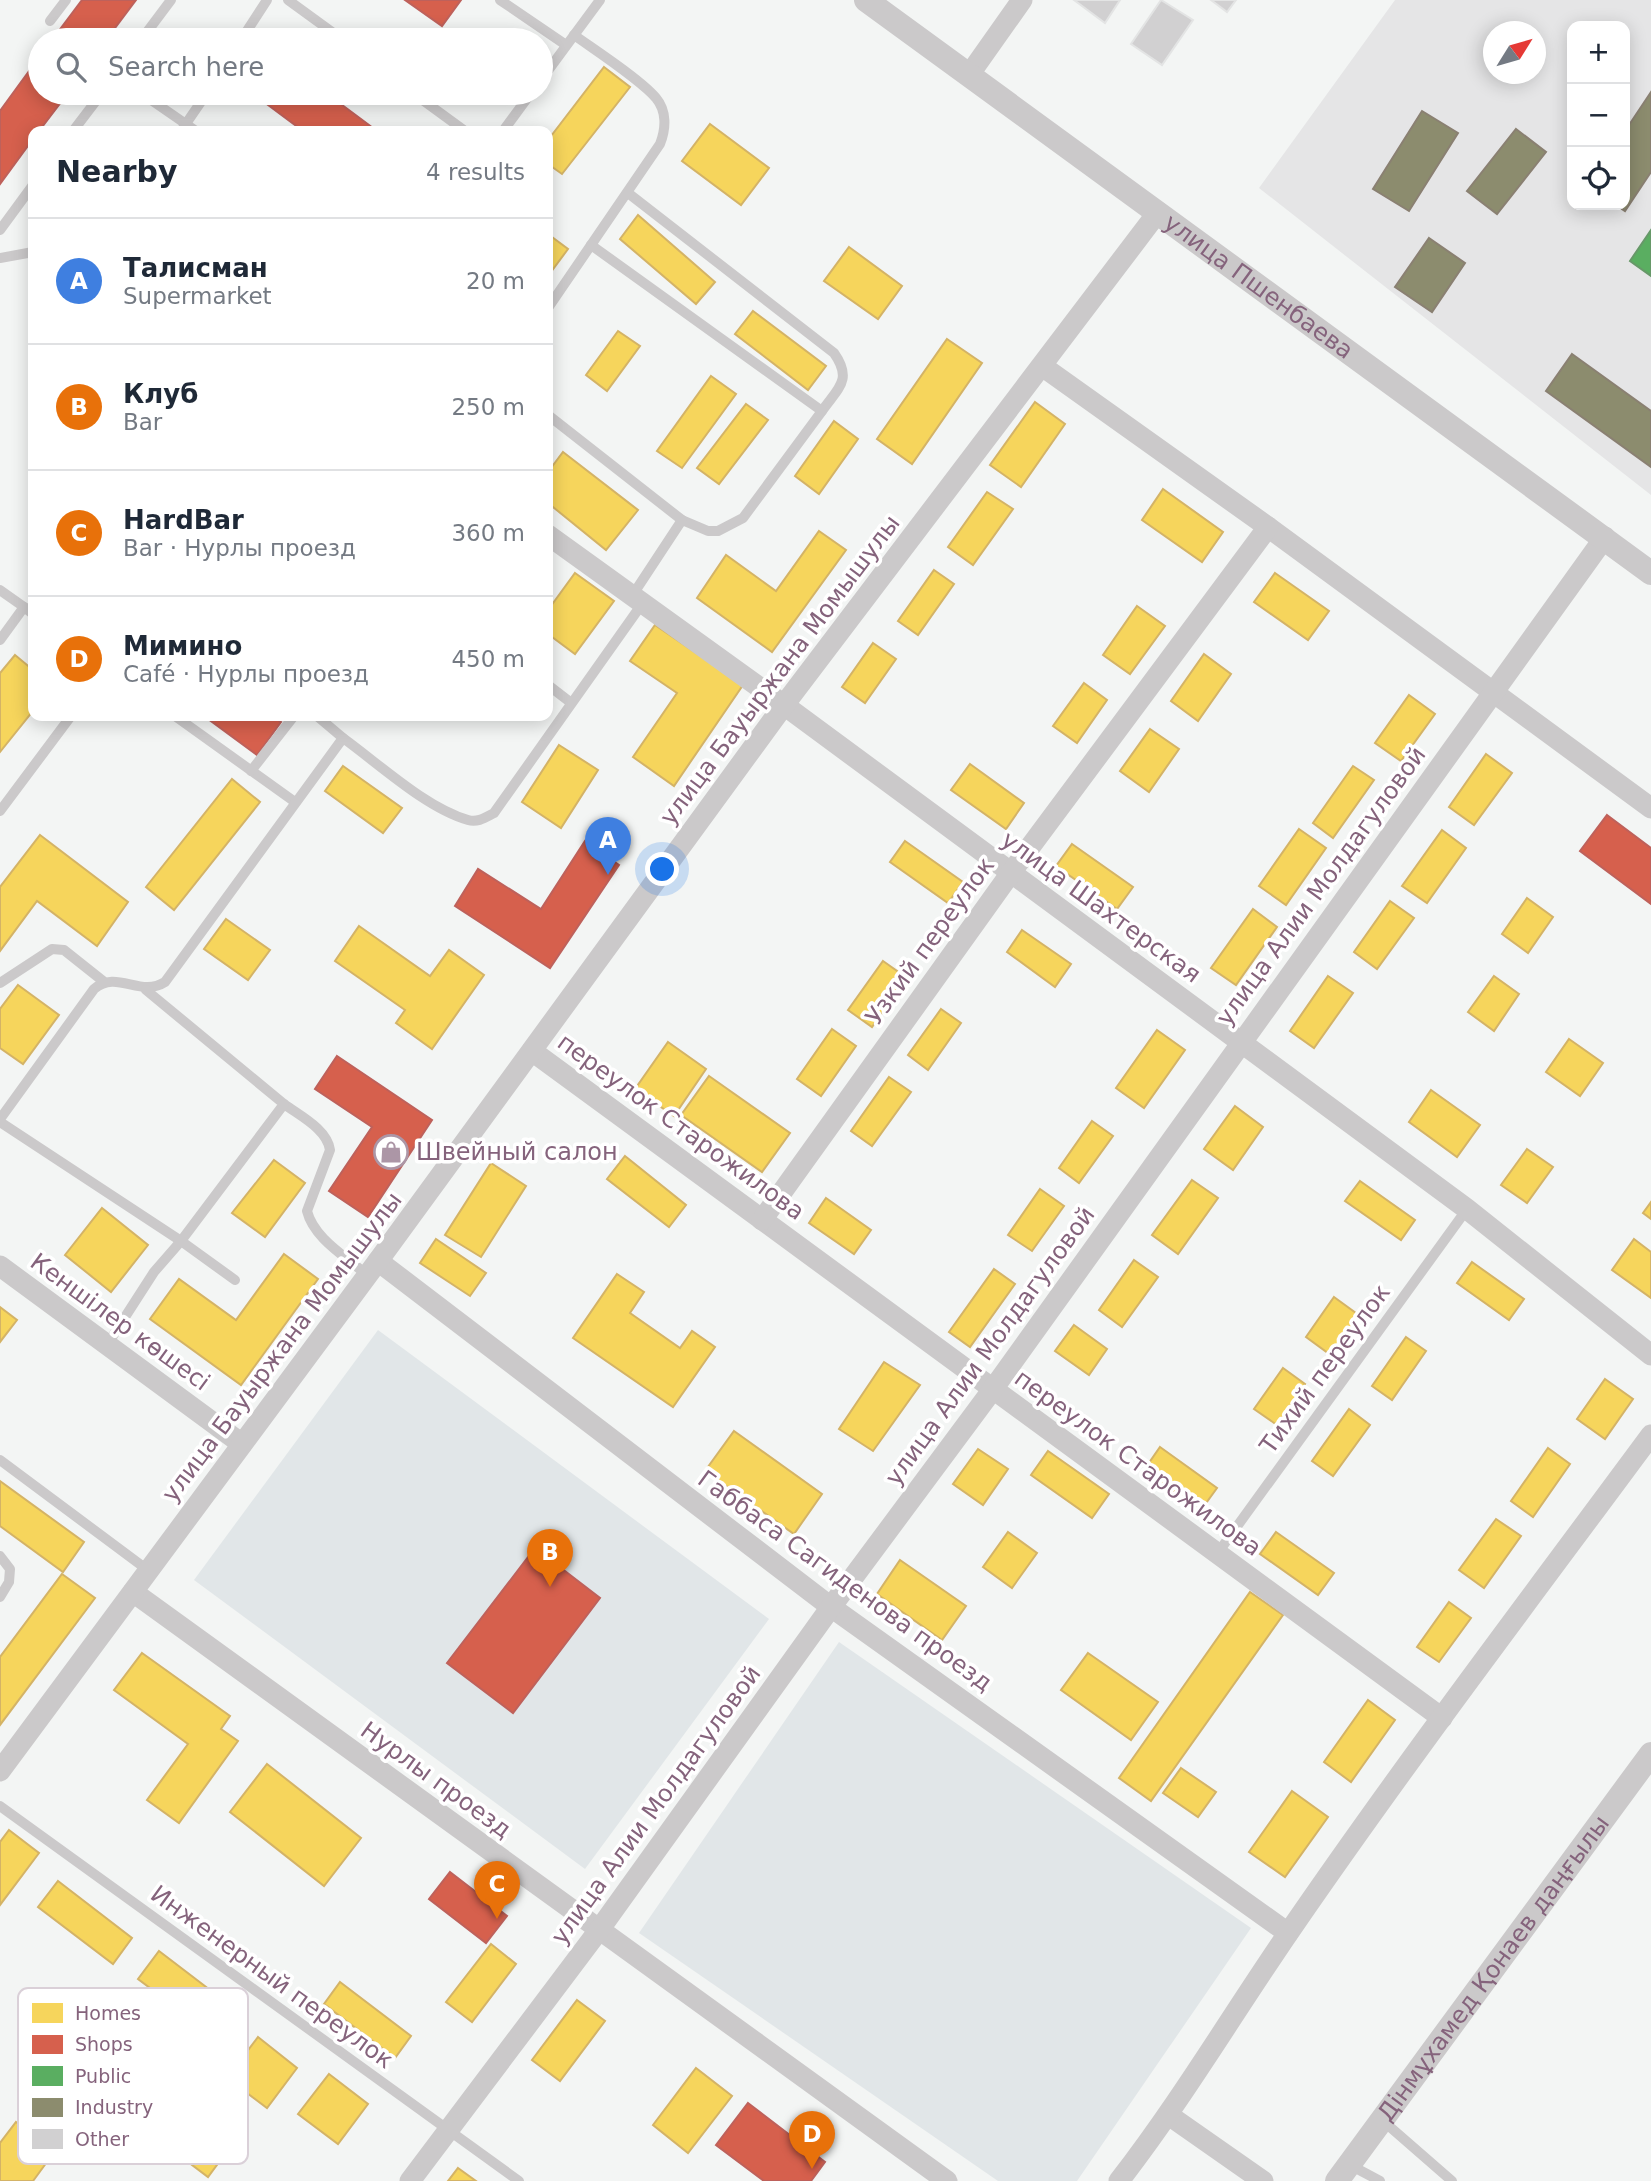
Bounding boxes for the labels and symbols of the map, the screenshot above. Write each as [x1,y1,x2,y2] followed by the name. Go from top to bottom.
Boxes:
[1483,21,1546,84] north arrow
[1158,208,1359,365] street label: улица Пшенбаева
[654,510,906,830] street label: улица Бауыржана Момышулы
[1210,741,1432,1031] street label: улица Алии Молдагуловой
[585,817,631,875] pin: A
[996,825,1206,989] street label: улица Шахтерская
[645,852,679,886] your location
[860,852,1000,1030] street label: Узкий переулок
[552,1028,810,1226] street label: переулок Старожилова
[372,1133,410,1171] shop icon: Швейный салон
[416,1138,618,1166] place label: Швейный салон
[156,1187,408,1507] street label: улица Бауыржана Момышулы
[879,1201,1101,1491] street label: улица Алии Молдагуловой
[25,1248,215,1396] street label: Кеншілер көшесі
[1254,1279,1396,1460] street label: Тихий переулок
[1009,1364,1267,1562] street label: переулок Старожилова
[692,1465,998,1697] street label: Габбаса Сагиденова проезд
[527,1529,573,1587] pin: B
[545,1660,767,1950] street label: улица Алии Молдагуловой
[355,1716,517,1844] street label: Нурлы проезд
[1372,1810,1615,2127] street label: Дінмұхамед Қонаев даңғылы
[474,1861,520,1919] pin: C
[145,1880,399,2074] street label: Инженерный переулок
[18,1988,248,2164] legend
[75,2002,141,2024] text: Homes
[75,2033,133,2055] text: Shops
[75,2065,131,2087] text: Public
[75,2096,153,2118] text: Industry
[789,2111,835,2169] pin: D
[75,2128,129,2150] text: Other

